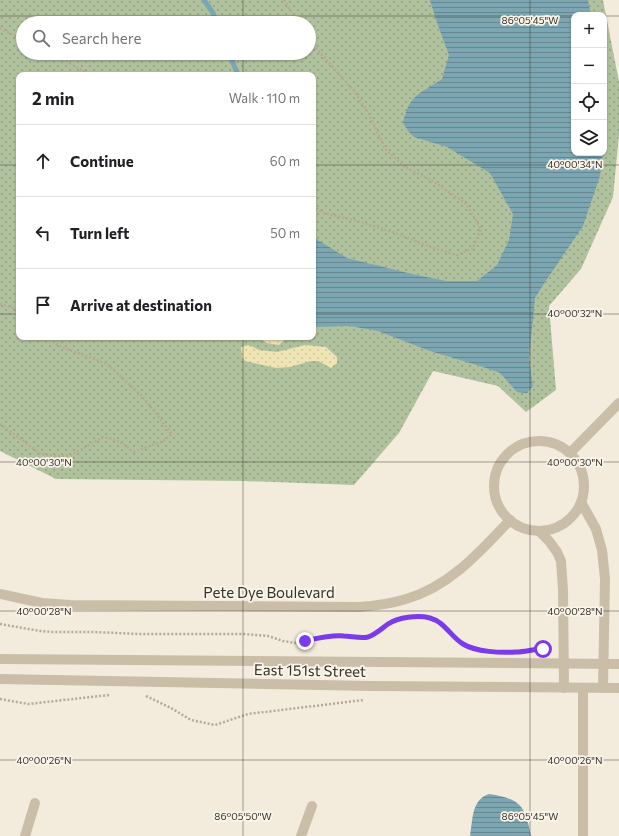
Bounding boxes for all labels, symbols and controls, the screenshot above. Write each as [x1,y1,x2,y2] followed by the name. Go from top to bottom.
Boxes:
[571,12,607,156] map controls
[571,12,607,48] button: +
[502,14,558,26] text: 86°05'45"W
[16,16,316,60] search box
[30,27,52,49] icon: search
[62,29,141,47] text: Search here
[571,48,607,84] button: −
[571,84,607,120] button: locate
[32,88,74,109] text: 2 min
[229,90,300,106] text: Walk · 110 m
[571,120,607,156] button: layers
[32,150,54,172] icon: ahead
[70,152,134,170] text: Continue
[270,153,300,169] text: 60 m
[547,158,603,170] text: 40°00'34"N
[32,222,54,244] icon: left
[70,224,129,242] text: Turn left
[270,225,300,241] text: 50 m
[32,294,54,316] icon: arrive
[70,296,212,314] text: Arrive at destination
[548,307,602,319] text: 40°00'32"N
[16,456,72,468] text: 40°00'30"N
[547,456,603,468] text: 40°00'30"N
[203,583,335,601] street label: Pete Dye Boulevard
[16,605,72,617] text: 40°00'28"N
[547,605,603,617] text: 40°00'28"N
[296,632,314,650] route end
[534,640,552,658] route start
[254,660,366,680] street label: East 151st Street
[16,754,72,766] text: 40°00'26"N
[547,754,603,766] text: 40°00'26"N
[214,810,272,822] text: 86°05'50"W
[502,810,558,822] text: 86°05'45"W

